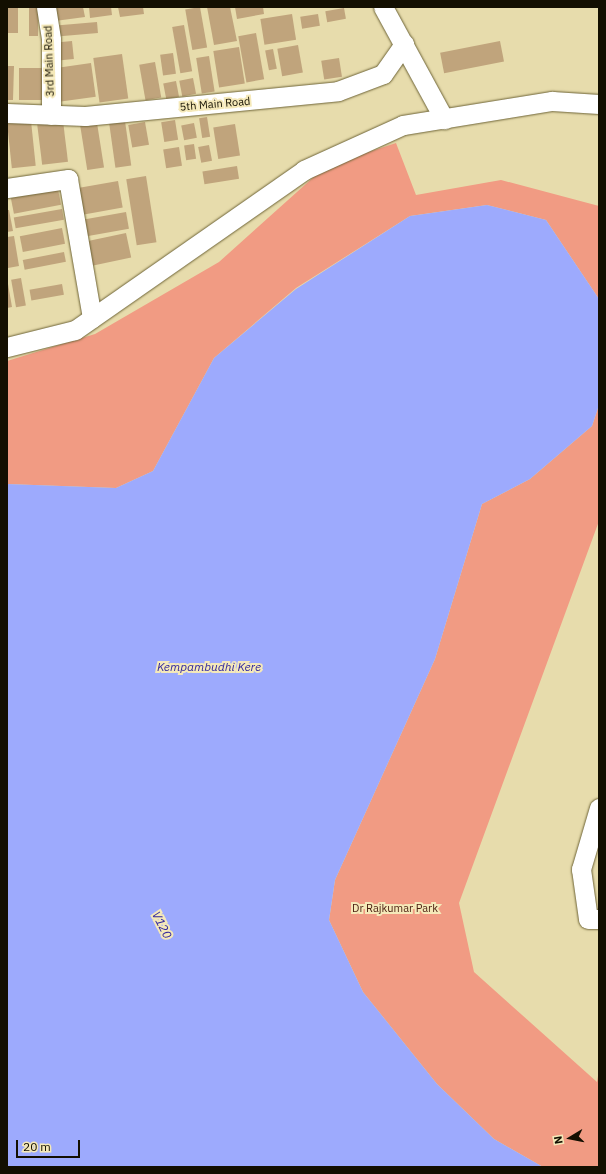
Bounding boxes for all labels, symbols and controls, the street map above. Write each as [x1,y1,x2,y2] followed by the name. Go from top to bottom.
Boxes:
[41,25,57,97] street label: 3rd Main Road
[179,94,251,114] street label: 5th Main Road
[157,660,261,674] water label: Kempambudhi Kere
[352,901,438,915] park label: Dr Rajkumar Park
[149,909,175,941] water label: V120
[550,1118,590,1158] north arrow
[18,1132,82,1158] scale bar
[551,1135,566,1145] text: N
[23,1139,51,1154] text: 20 m

